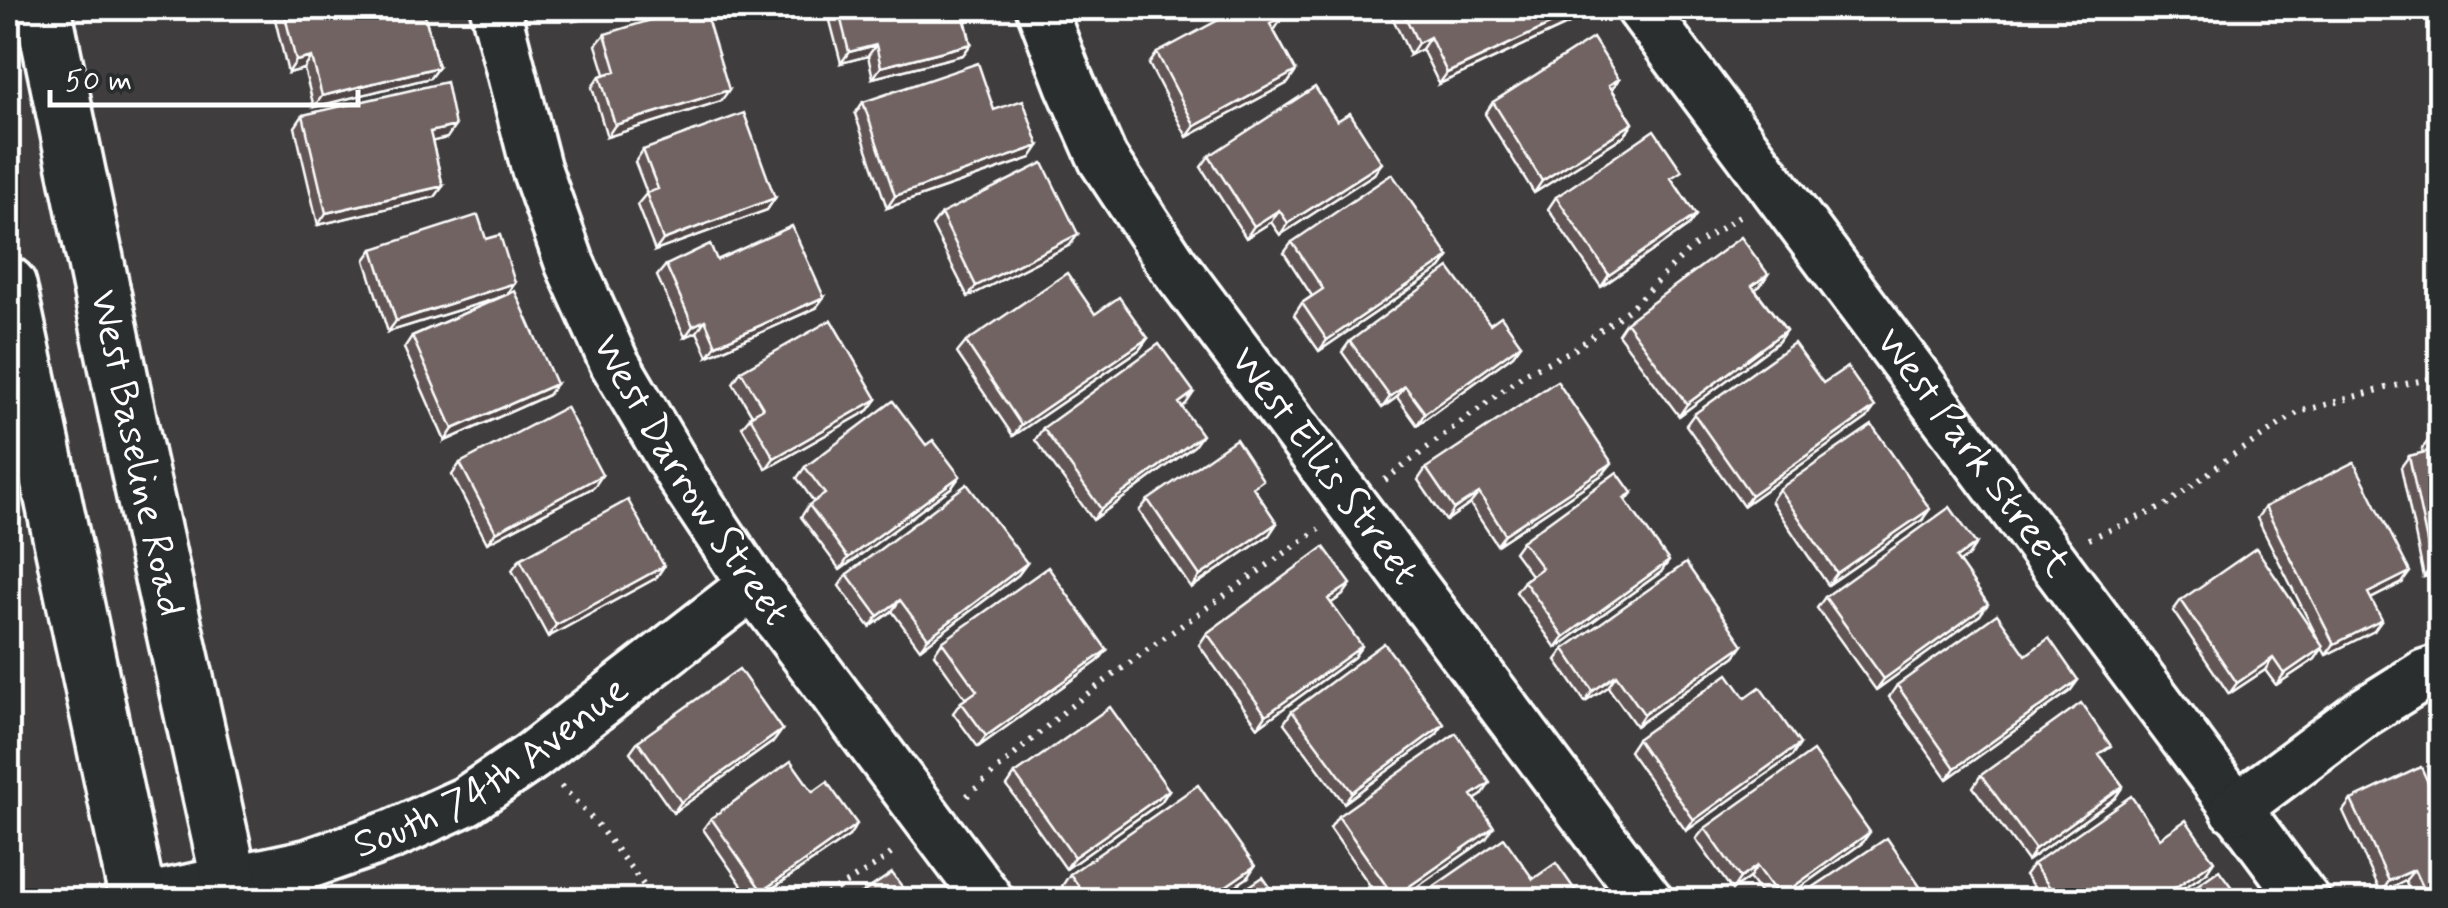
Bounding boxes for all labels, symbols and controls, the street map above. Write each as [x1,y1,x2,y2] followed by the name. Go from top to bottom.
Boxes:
[50,45,358,107] scale bar
[65,62,132,101] text: 50 m
[76,286,197,621] street label: West Baseline Road
[1863,318,2082,588] street label: West Park Street
[579,326,801,637] street label: West Darrow Street
[1217,337,1430,596] street label: West Ellis Street
[347,664,640,872] street label: South 74th Avenue

